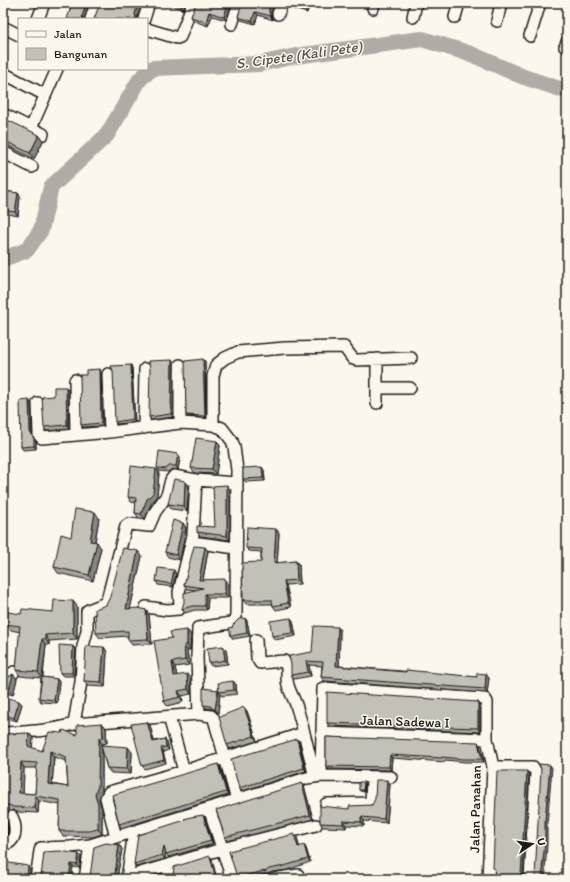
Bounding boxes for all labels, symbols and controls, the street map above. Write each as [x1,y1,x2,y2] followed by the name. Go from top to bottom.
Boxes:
[18,18,148,70] legend
[54,27,82,41] text: Jalan
[235,37,364,73] water label: S. Cipete (Kali Pete)
[54,47,107,61] text: Bangunan
[360,711,450,732] street label: Jalan Sadewa I
[466,764,485,853] street label: Jalan Panahan
[512,824,552,864] north arrow
[534,837,548,847] text: U

